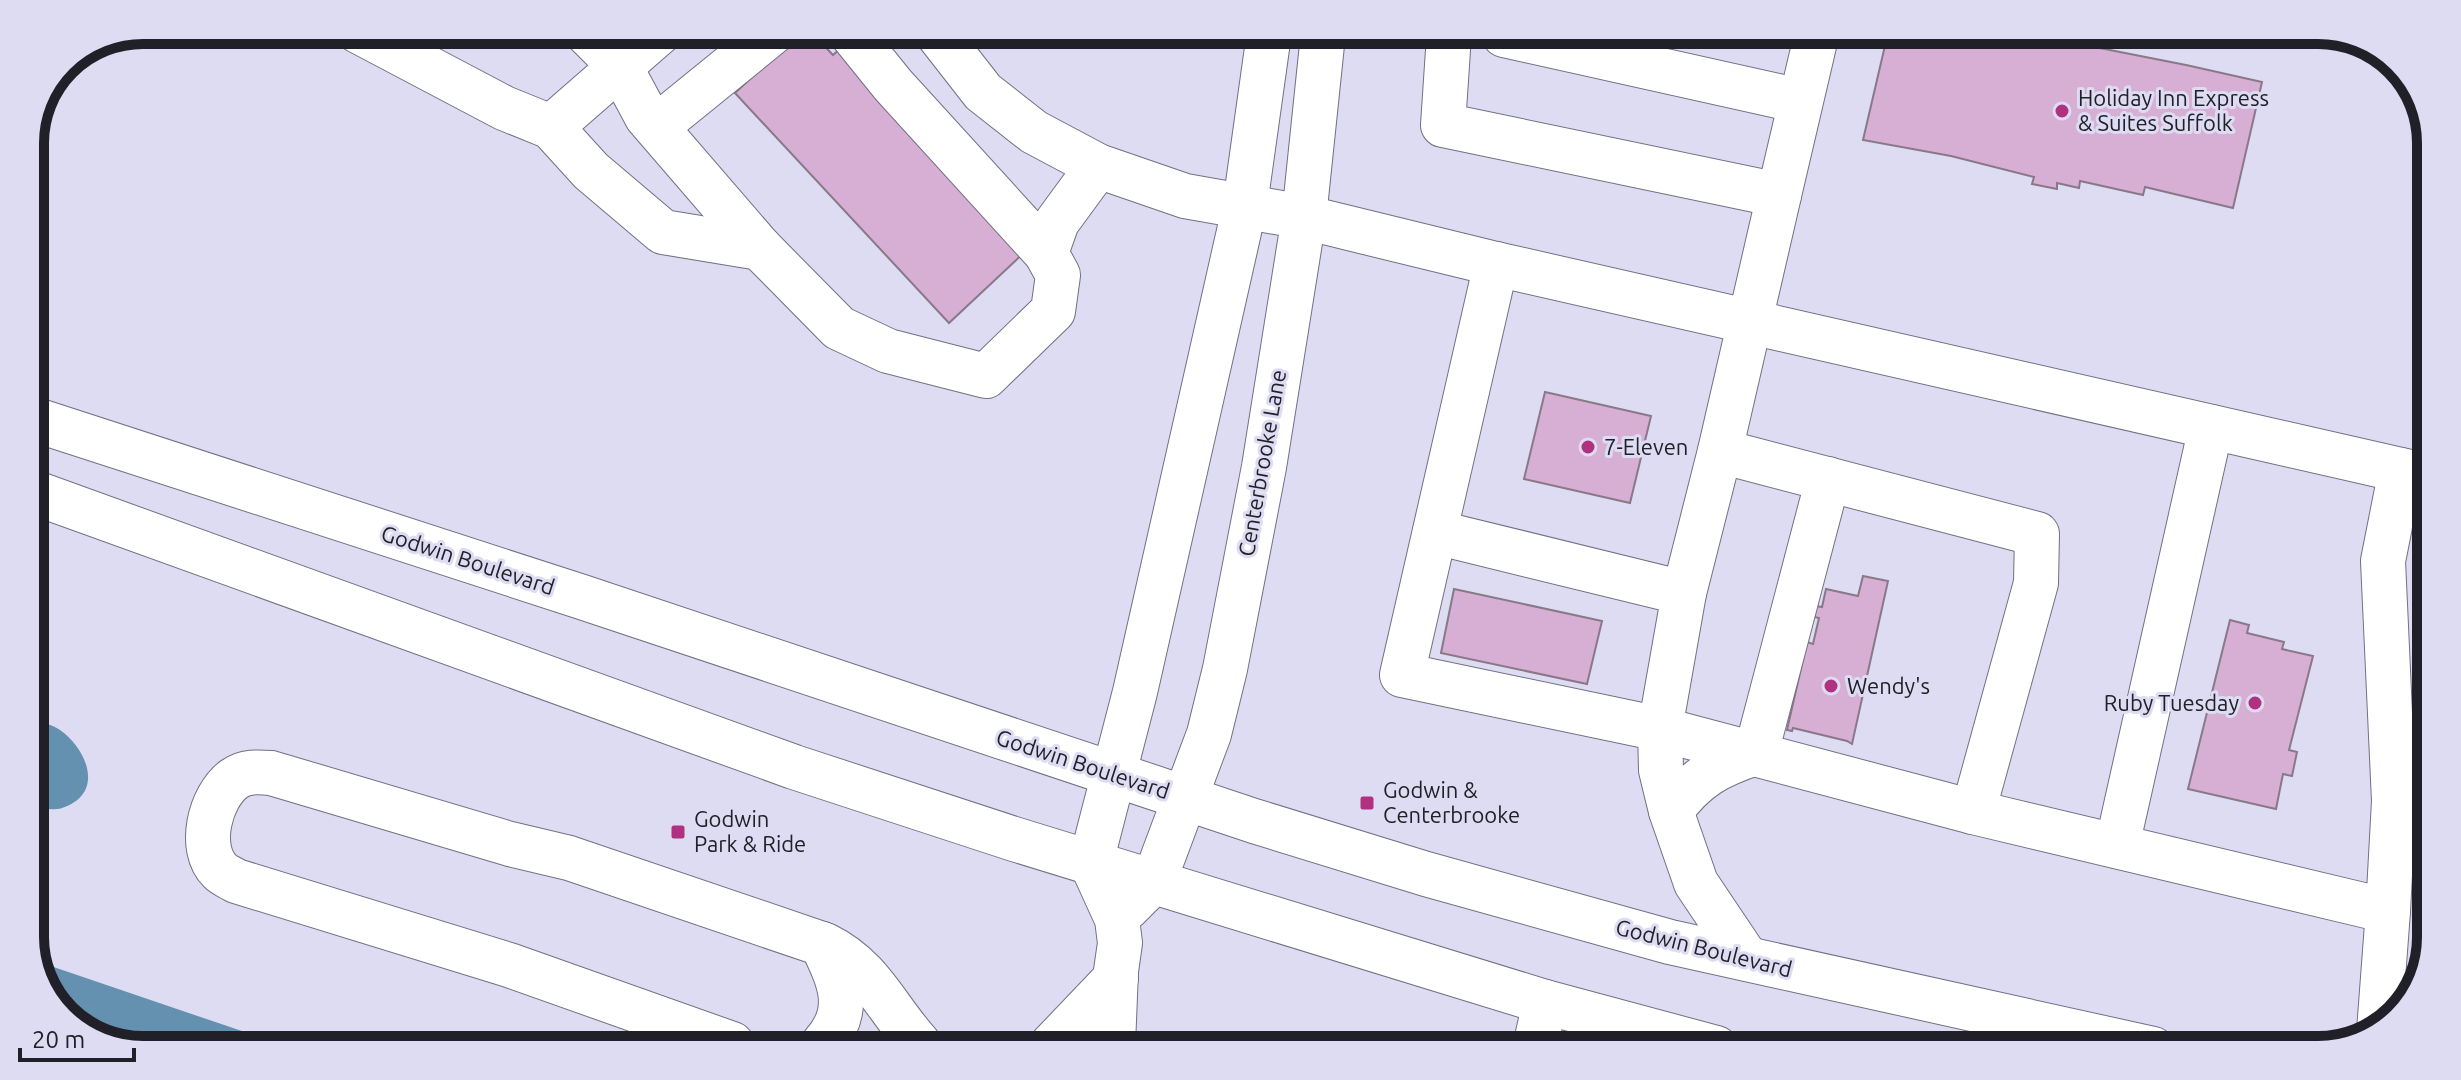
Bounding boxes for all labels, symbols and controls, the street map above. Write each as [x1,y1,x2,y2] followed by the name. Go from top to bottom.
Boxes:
[2078,85,2269,135] place label: Holiday Inn Express & Suites Suffolk
[2053,102,2071,120] marker: Holiday Inn Express & Suites Suffolk
[1233,368,1290,558] street label: Centerbrooke Lane
[1604,434,1688,459] place label: 7-Eleven
[1579,438,1597,456] marker: 7-Eleven
[378,520,558,599] street label: Godwin Boulevard
[1847,673,1930,698] place label: Wendy's
[1822,677,1840,695] marker: Wendy's
[2104,690,2239,715] place label: Ruby Tuesday
[2246,694,2264,712] marker: Ruby Tuesday
[993,724,1173,803] street label: Godwin Boulevard
[1383,777,1520,827] place label: Godwin & Centerbrooke
[1358,794,1376,812] marker: Godwin & Centerbrooke
[694,806,806,856] place label: Godwin Park & Ride
[669,823,687,841] marker: Godwin Park & Ride
[1613,914,1795,982] street label: Godwin Boulevard
[20,1012,134,1062] scale bar
[32,1026,85,1053] text: 20 m

